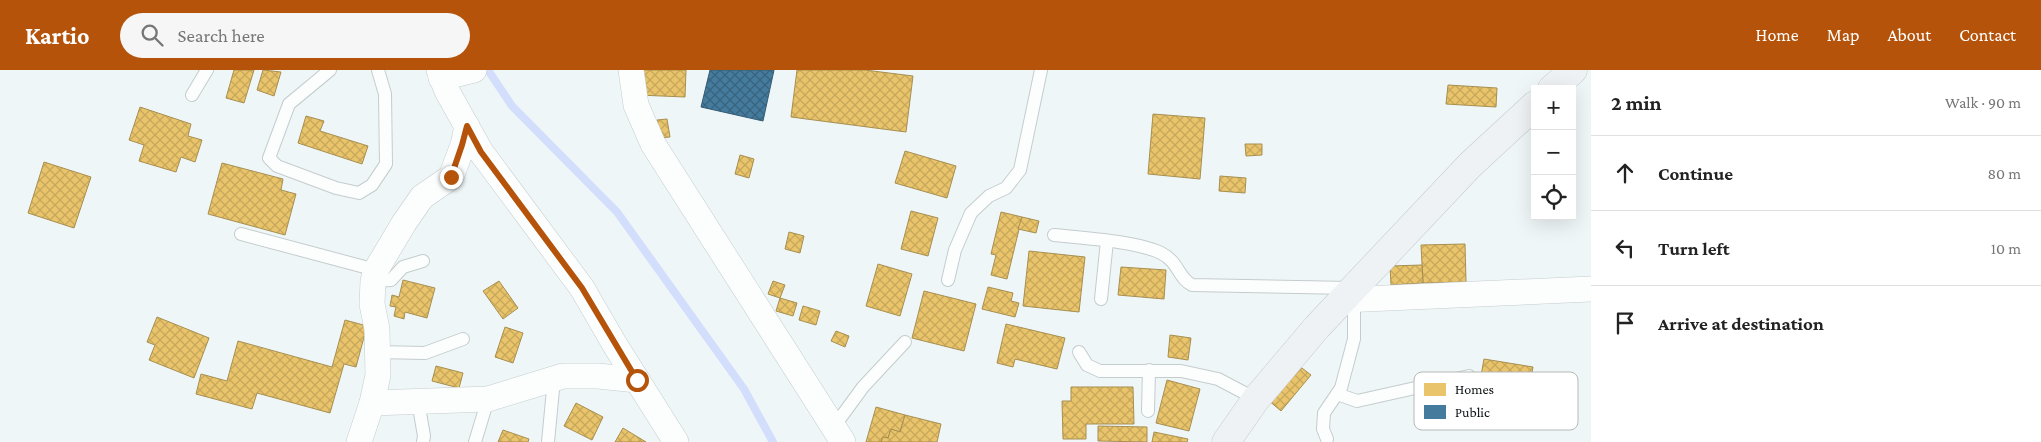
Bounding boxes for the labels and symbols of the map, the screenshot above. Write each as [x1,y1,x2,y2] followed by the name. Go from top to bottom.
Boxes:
[440,166,463,189] route end
[626,369,649,392] route start
[1414,372,1578,430] legend
[1455,381,1494,397] text: Homes
[1455,404,1490,420] text: Public

